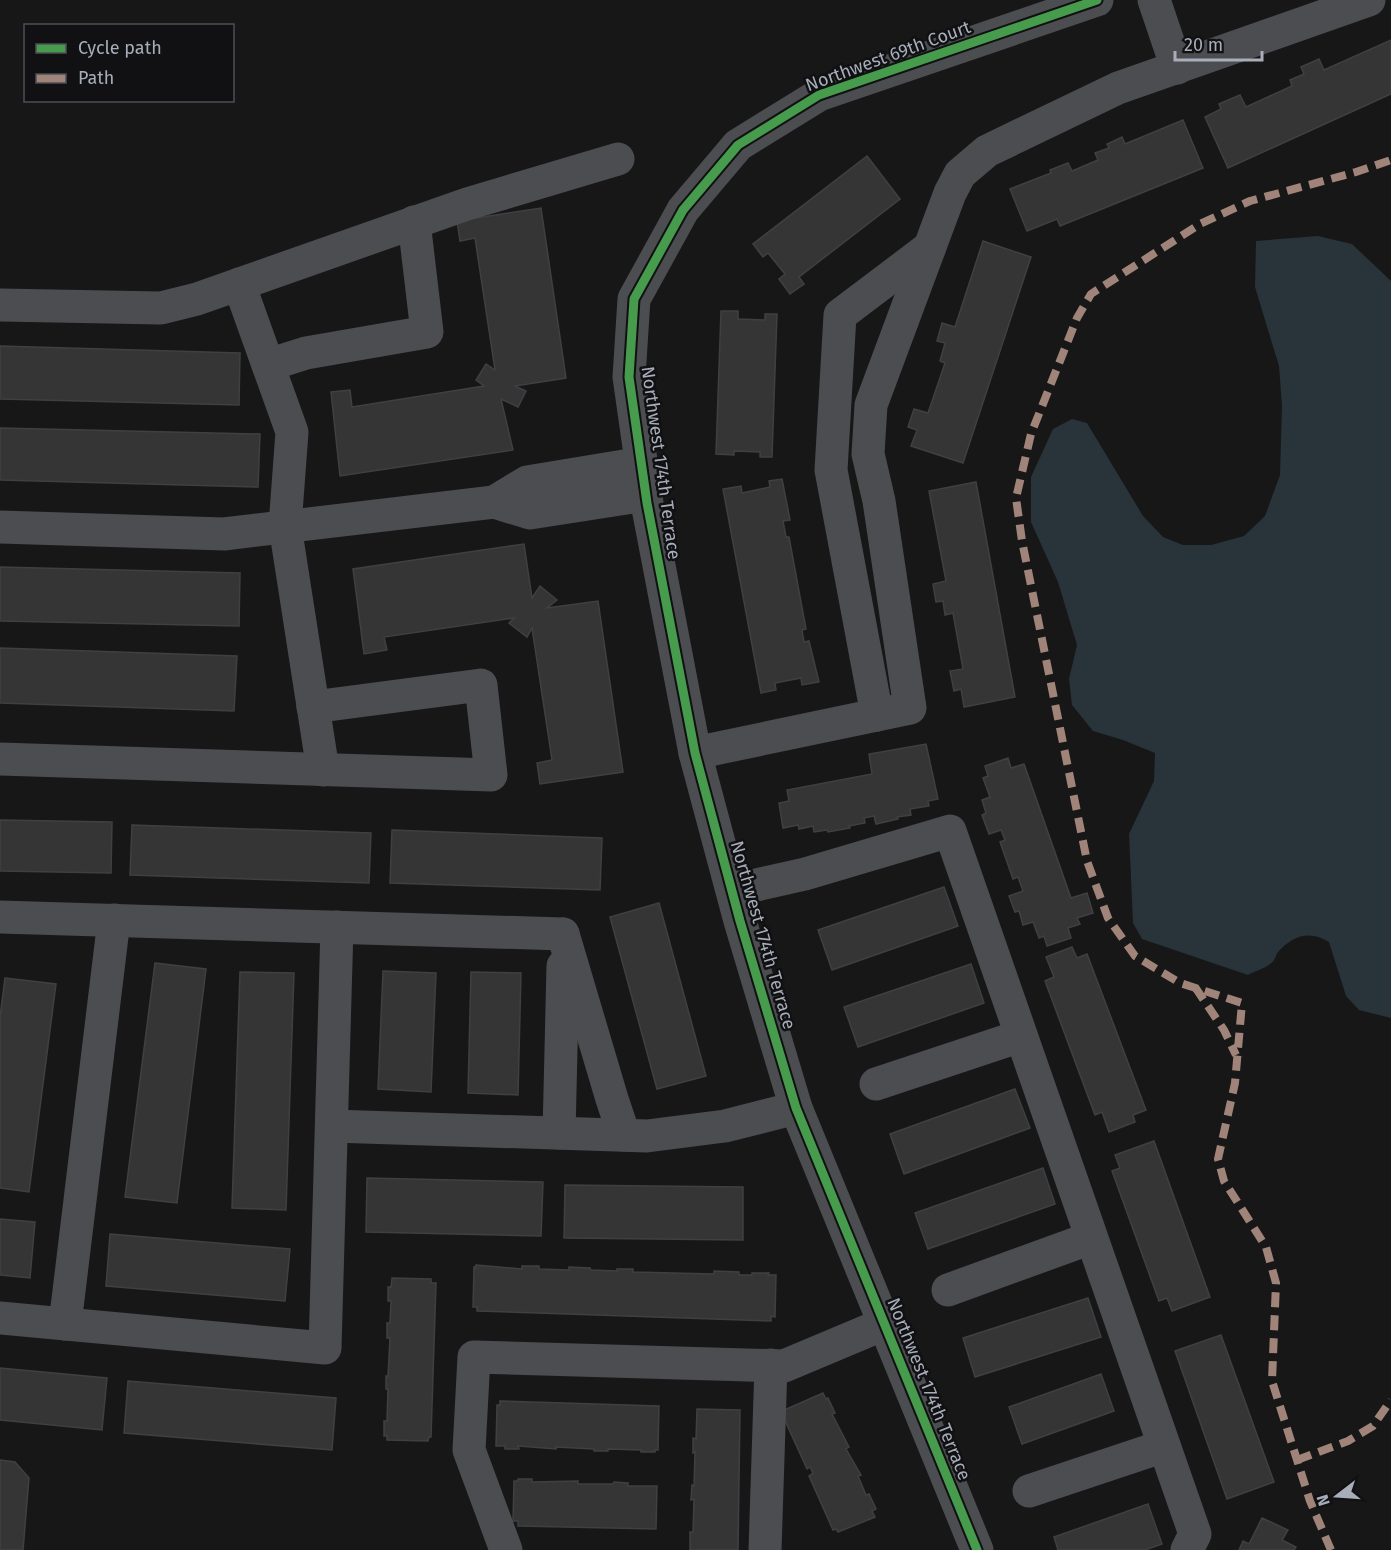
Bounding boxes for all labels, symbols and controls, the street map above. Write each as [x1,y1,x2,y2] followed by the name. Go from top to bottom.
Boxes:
[803,16,974,96] street label: Northwest 69th Court
[24,24,234,102] legend
[1175,24,1262,62] scale bar
[1184,34,1223,56] text: 20 m
[78,37,162,59] text: Cycle path
[78,67,114,89] text: Path
[637,365,685,561] street label: Northwest 174th Terrace
[726,838,800,1032] street label: Northwest 174th Terrace
[882,1295,976,1483] street label: Northwest 174th Terrace
[1307,1466,1367,1526] north arrow
[1312,1492,1334,1508] text: N

